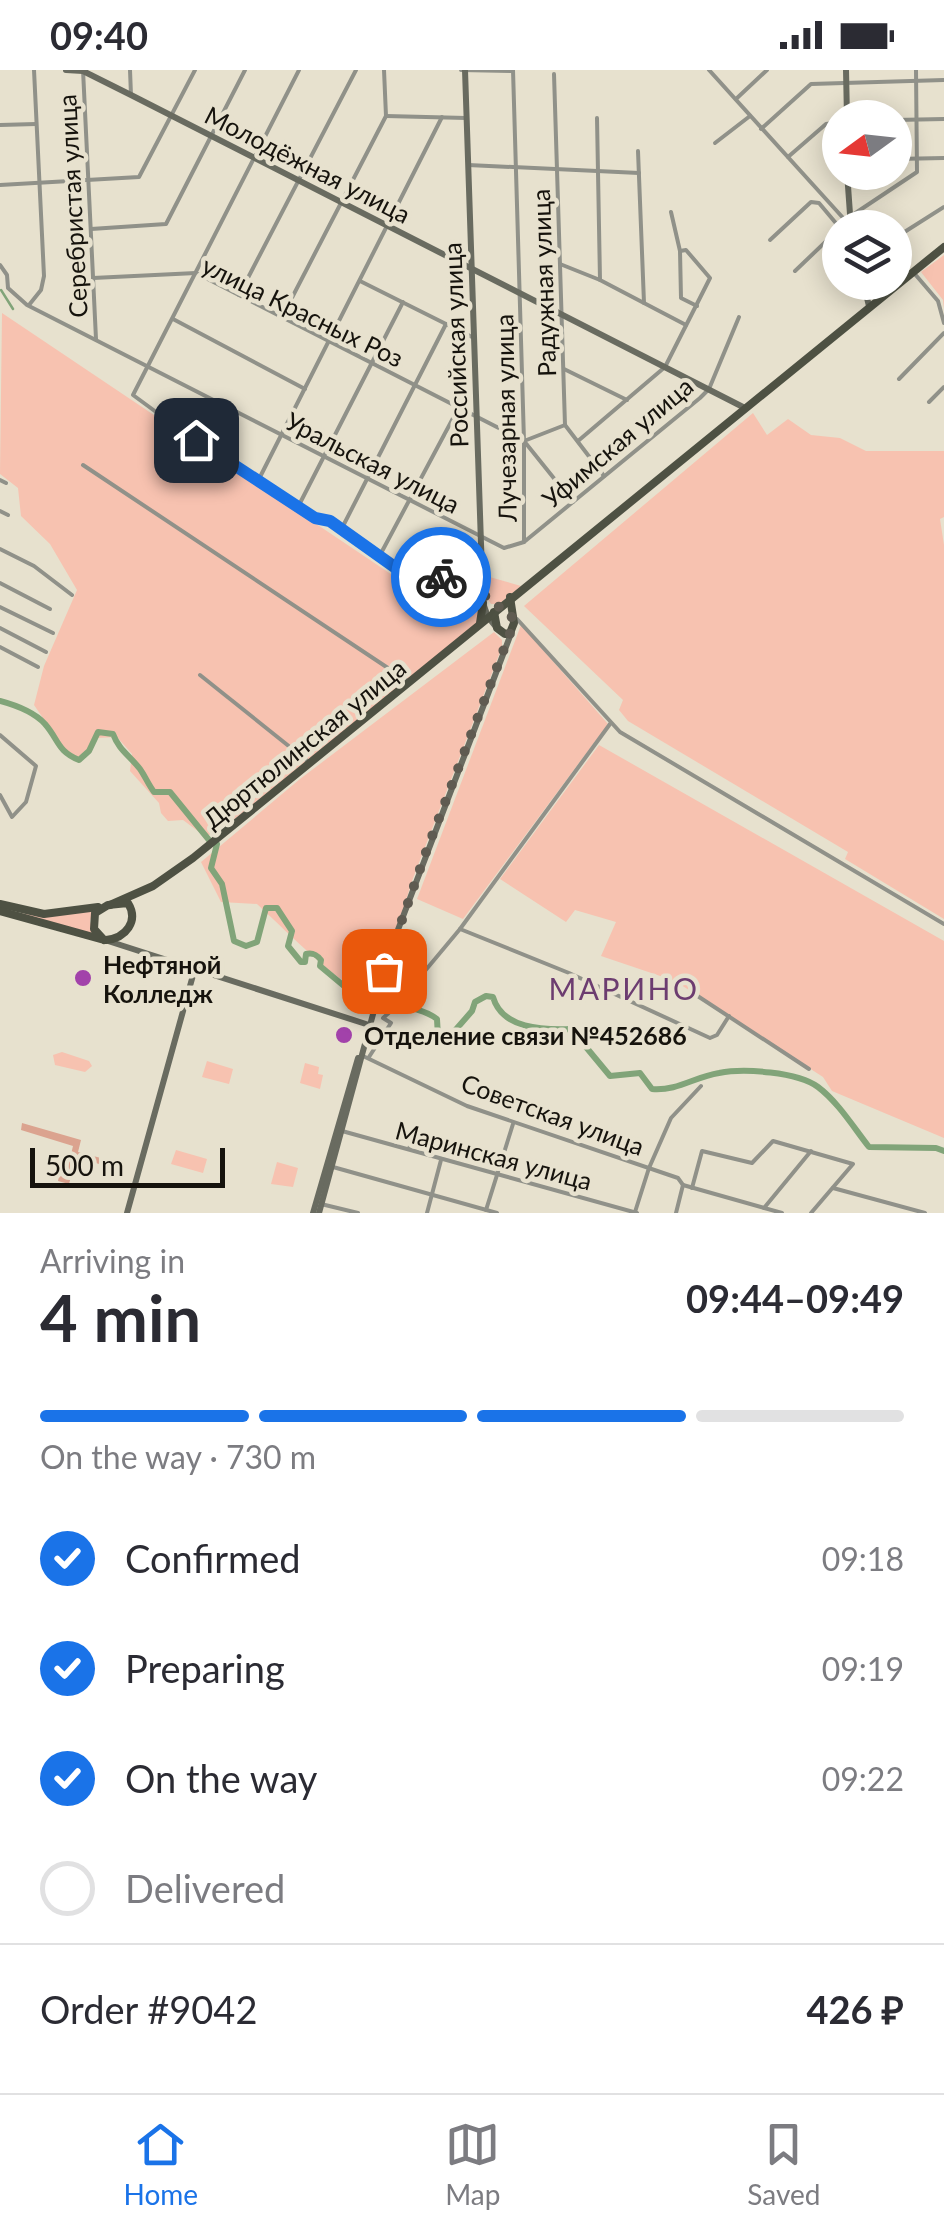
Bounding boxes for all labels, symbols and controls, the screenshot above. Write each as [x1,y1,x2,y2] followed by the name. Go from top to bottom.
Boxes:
[50,12,148,58] text: 09:40
[51,93,93,319] street label: Серебристая улица
[200,99,416,229] street label: Молодёжная улица
[822,100,912,190] north arrow
[822,100,912,300] map controls
[525,189,561,377] street label: Радужная улица
[822,210,912,300] button: layers
[436,242,474,448] street label: Российская улица
[198,249,408,373] street label: улица Красных Роз
[488,314,522,523] street label: Лучезарная улица
[536,370,698,514] street label: Уфимская улица
[154,398,239,483] pin
[281,405,465,519] street label: Уральская улица
[169,413,224,468] icon: home
[391,527,491,627] courier
[414,550,469,605] icon: bike
[197,652,411,834] street label: Дюртюлинская улица
[342,929,427,1014] pin
[357,944,412,999] icon: bag
[103,949,221,1008] place label: Нефтяной Колледж
[72,967,94,989] marker: Нефтяной Колледж
[549,970,699,1006] district label: МАРИНО
[364,1020,687,1050] place label: Отделение связи №452686
[333,1024,355,1046] marker: Отделение связи №452686
[457,1067,649,1161] street label: Советская улица
[393,1114,595,1196] street label: Маринская улица
[30,1143,225,1188] scale bar
[45,1148,124,1182] text: 500 m
[40,1241,185,1280] text: Arriving in
[686,1275,904,1321] text: 09:44–09:49
[40,1278,201,1356] text: 4 min
[40,1437,316,1476] text: On the way · 730 m
[40,1531,95,1586] icon: check
[125,1535,301,1581] text: Confirmed
[822,1539,904,1578] text: 09:18
[40,1641,95,1696] icon: check
[125,1645,285,1691] text: Preparing
[822,1649,904,1688] text: 09:19
[40,1751,95,1806] icon: check
[125,1755,317,1801] text: On the way
[822,1759,904,1798] text: 09:22
[125,1865,285,1911] text: Delivered
[40,1986,257,2032] text: Order #9042
[807,1986,904,2032] text: 426 ₽
[124,2117,198,2211] tab: Home
[445,2117,500,2211] tab: Map
[747,2117,820,2211] tab: Saved

